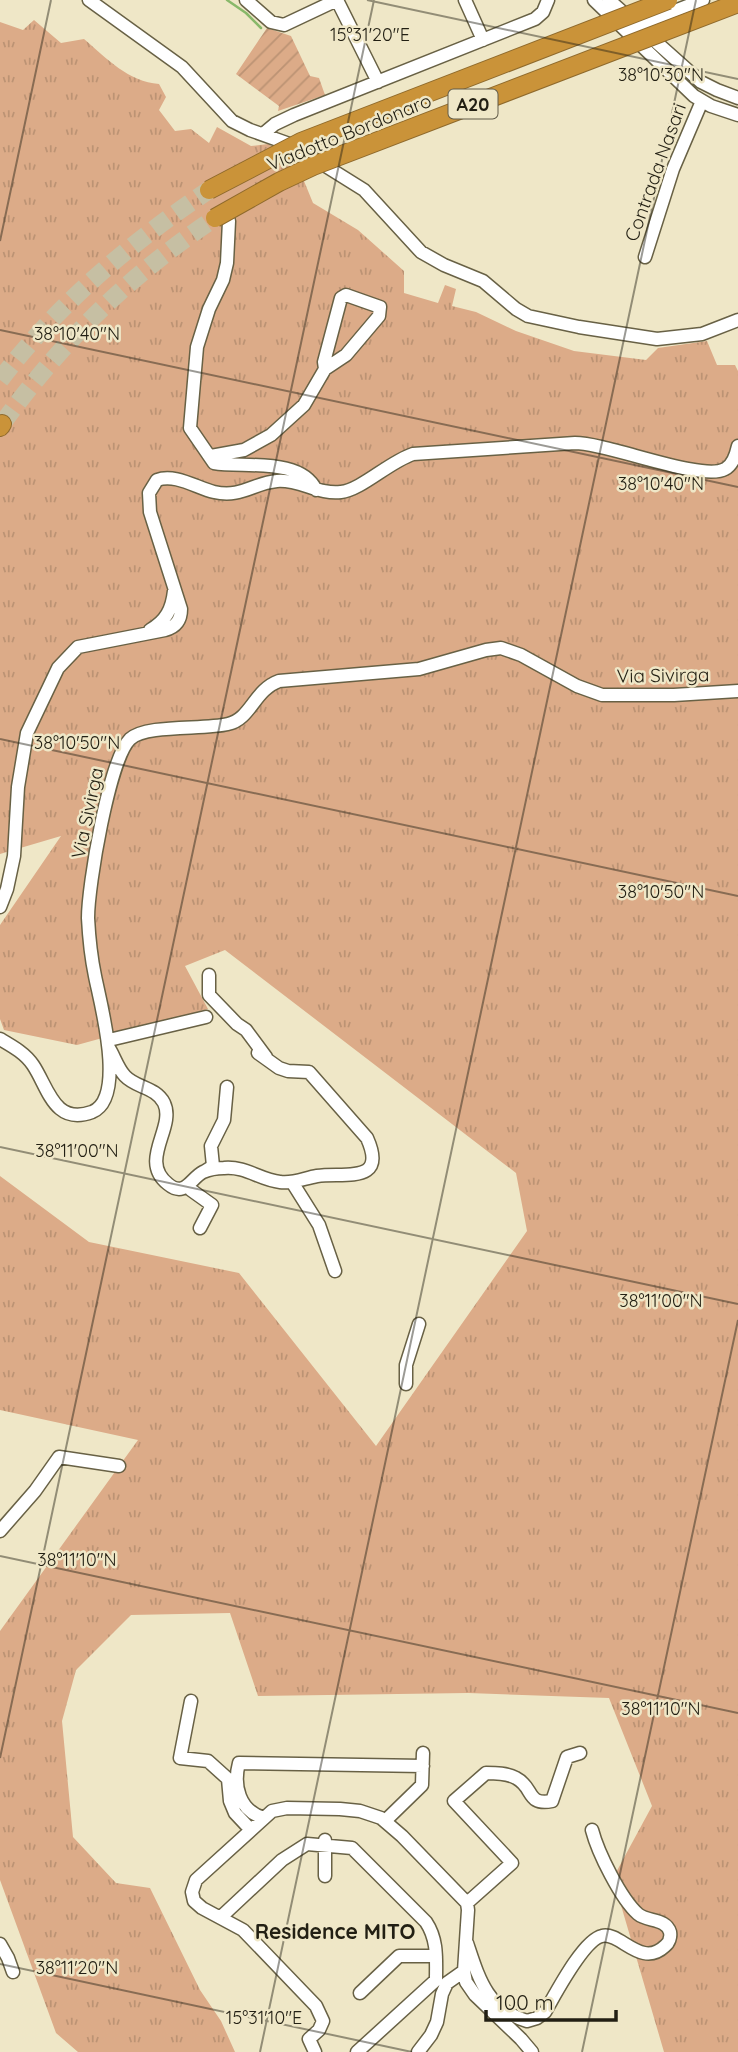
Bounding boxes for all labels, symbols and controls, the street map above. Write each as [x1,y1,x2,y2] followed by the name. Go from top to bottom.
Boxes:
[330,23,410,46] text: 15°31'20"E
[618,63,704,86] text: 38°10'30"N
[263,88,435,176] street label: Viadotto Bordonaro
[448,90,498,119] road number: A20
[619,100,691,244] street label: Contrada Nasari
[34,322,120,345] text: 38°10'40"N
[618,472,704,495] text: 38°10'40"N
[617,662,709,688] street label: Via Sivirga
[34,731,120,754] text: 38°10'50"N
[66,765,108,861] street label: Via Sivirga
[618,880,704,903] text: 38°10'50"N
[35,1139,119,1162] text: 38°11'00"N
[619,1289,703,1312] text: 38°11'00"N
[37,1548,117,1571] text: 38°11'10"N
[621,1697,701,1720] text: 38°11'10"N
[255,1918,415,1944] district label: Residence MITO
[36,1956,118,1979] text: 38°11'20"N
[486,1979,616,2023] scale bar
[496,1989,554,2015] text: 100 m
[226,2006,302,2029] text: 15°31'10"E

